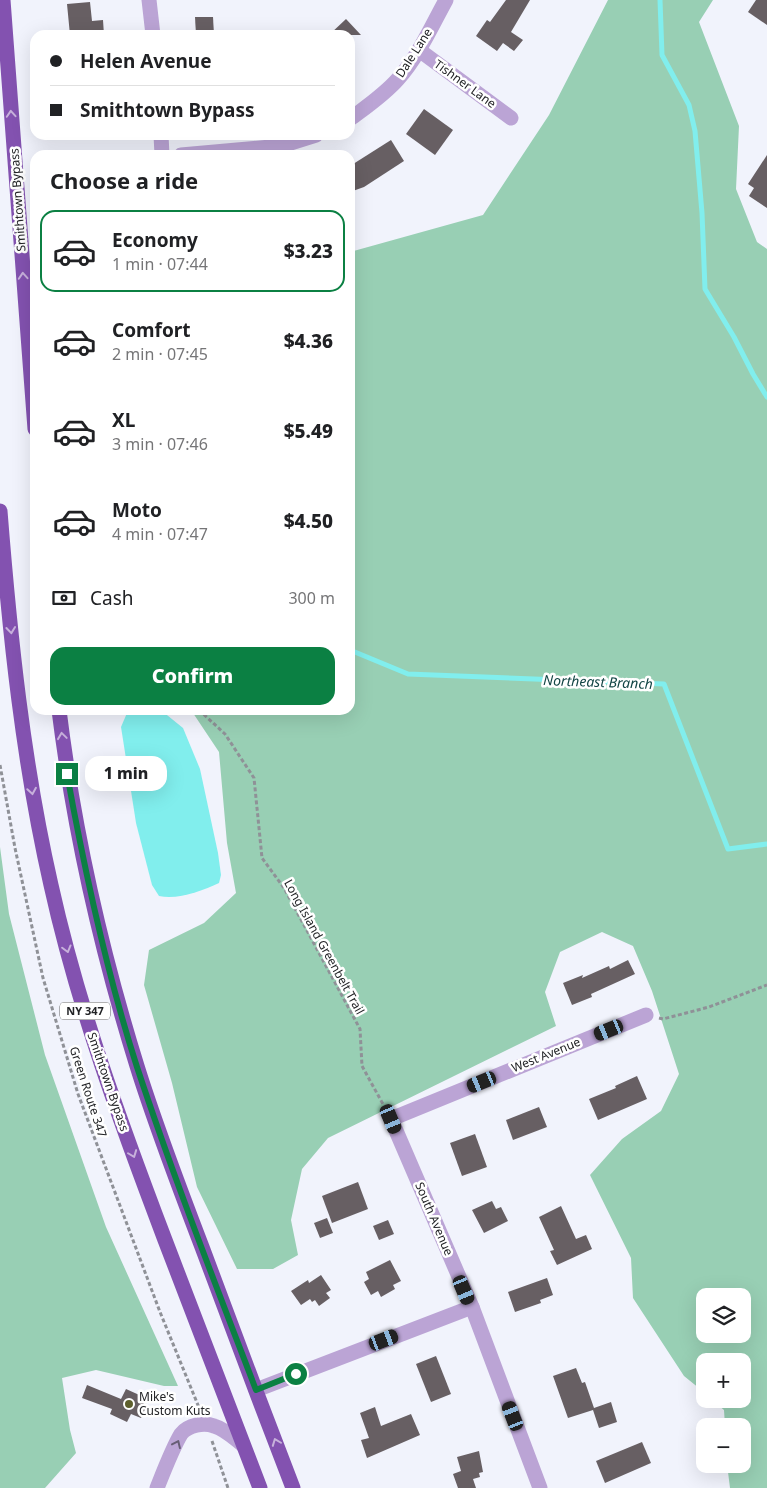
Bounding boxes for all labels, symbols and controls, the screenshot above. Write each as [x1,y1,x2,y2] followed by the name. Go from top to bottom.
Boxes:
[391,25,436,81] street label: Dale Lane
[80,48,212,74] text: Helen Avenue
[431,55,500,112] street label: Tishner Lane
[80,97,255,123] text: Smithtown Bypass
[6,110,17,118] one-way arrow
[5,148,30,252] street label: Smithtown Bypass
[50,165,198,195] text: Choose a ride
[112,227,198,253] text: Economy
[52,229,97,274] icon: car
[284,238,333,264] text: $3.23
[112,253,208,275] text: 1 min · 07:44
[18,272,29,280] one-way arrow
[112,317,191,343] text: Comfort
[52,319,97,364] icon: car
[284,328,333,354] text: $4.36
[112,343,208,365] text: 2 min · 07:45
[112,407,135,433] text: XL
[52,409,97,454] icon: car
[284,418,333,444] text: $5.49
[112,433,208,455] text: 3 min · 07:46
[112,497,162,523] text: Moto
[52,499,97,544] icon: car
[284,508,333,534] text: $4.50
[112,523,208,545] text: 4 min · 07:47
[50,584,78,612] icon: cash
[90,585,134,611] text: Cash
[288,587,335,609] text: 300 m
[5,626,16,634] one-way arrow
[50,647,335,705] button: Confirm
[543,670,653,693] water label: Northeast Branch
[57,732,68,740] one-way arrow
[84,756,167,792] callout: 1 min
[104,762,148,784] text: 1 min
[56,763,78,785] route end
[27,786,37,795] one-way arrow
[280,876,369,1017] street label: Long Island Greenbelt Trail
[61,945,72,954] one-way arrow
[60,1002,110,1019] road number: NY 347
[592,1017,625,1043] car
[84,1030,133,1134] street label: Smithtown Bypass
[509,1033,583,1076] street label: West Avenue
[66,1044,111,1140] street label: Green Route 347
[465,1069,498,1095] car
[378,1102,403,1136] car
[127,1149,137,1158] one-way arrow
[411,1179,458,1258] street label: South Avenue
[451,1273,476,1307] car
[696,1288,751,1473] map controls
[696,1288,751,1343] button: layers
[367,1328,400,1352] car
[696,1353,751,1408] button: +
[285,1363,307,1385] route start
[139,1388,211,1419] place label: Mike's Custom Kuts
[123,1398,135,1410] marker: Mike's Custom Kuts
[500,1399,525,1433] car
[696,1418,751,1473] button: −
[271,1439,281,1447] one-way arrow
[170,1440,181,1449] one-way arrow

